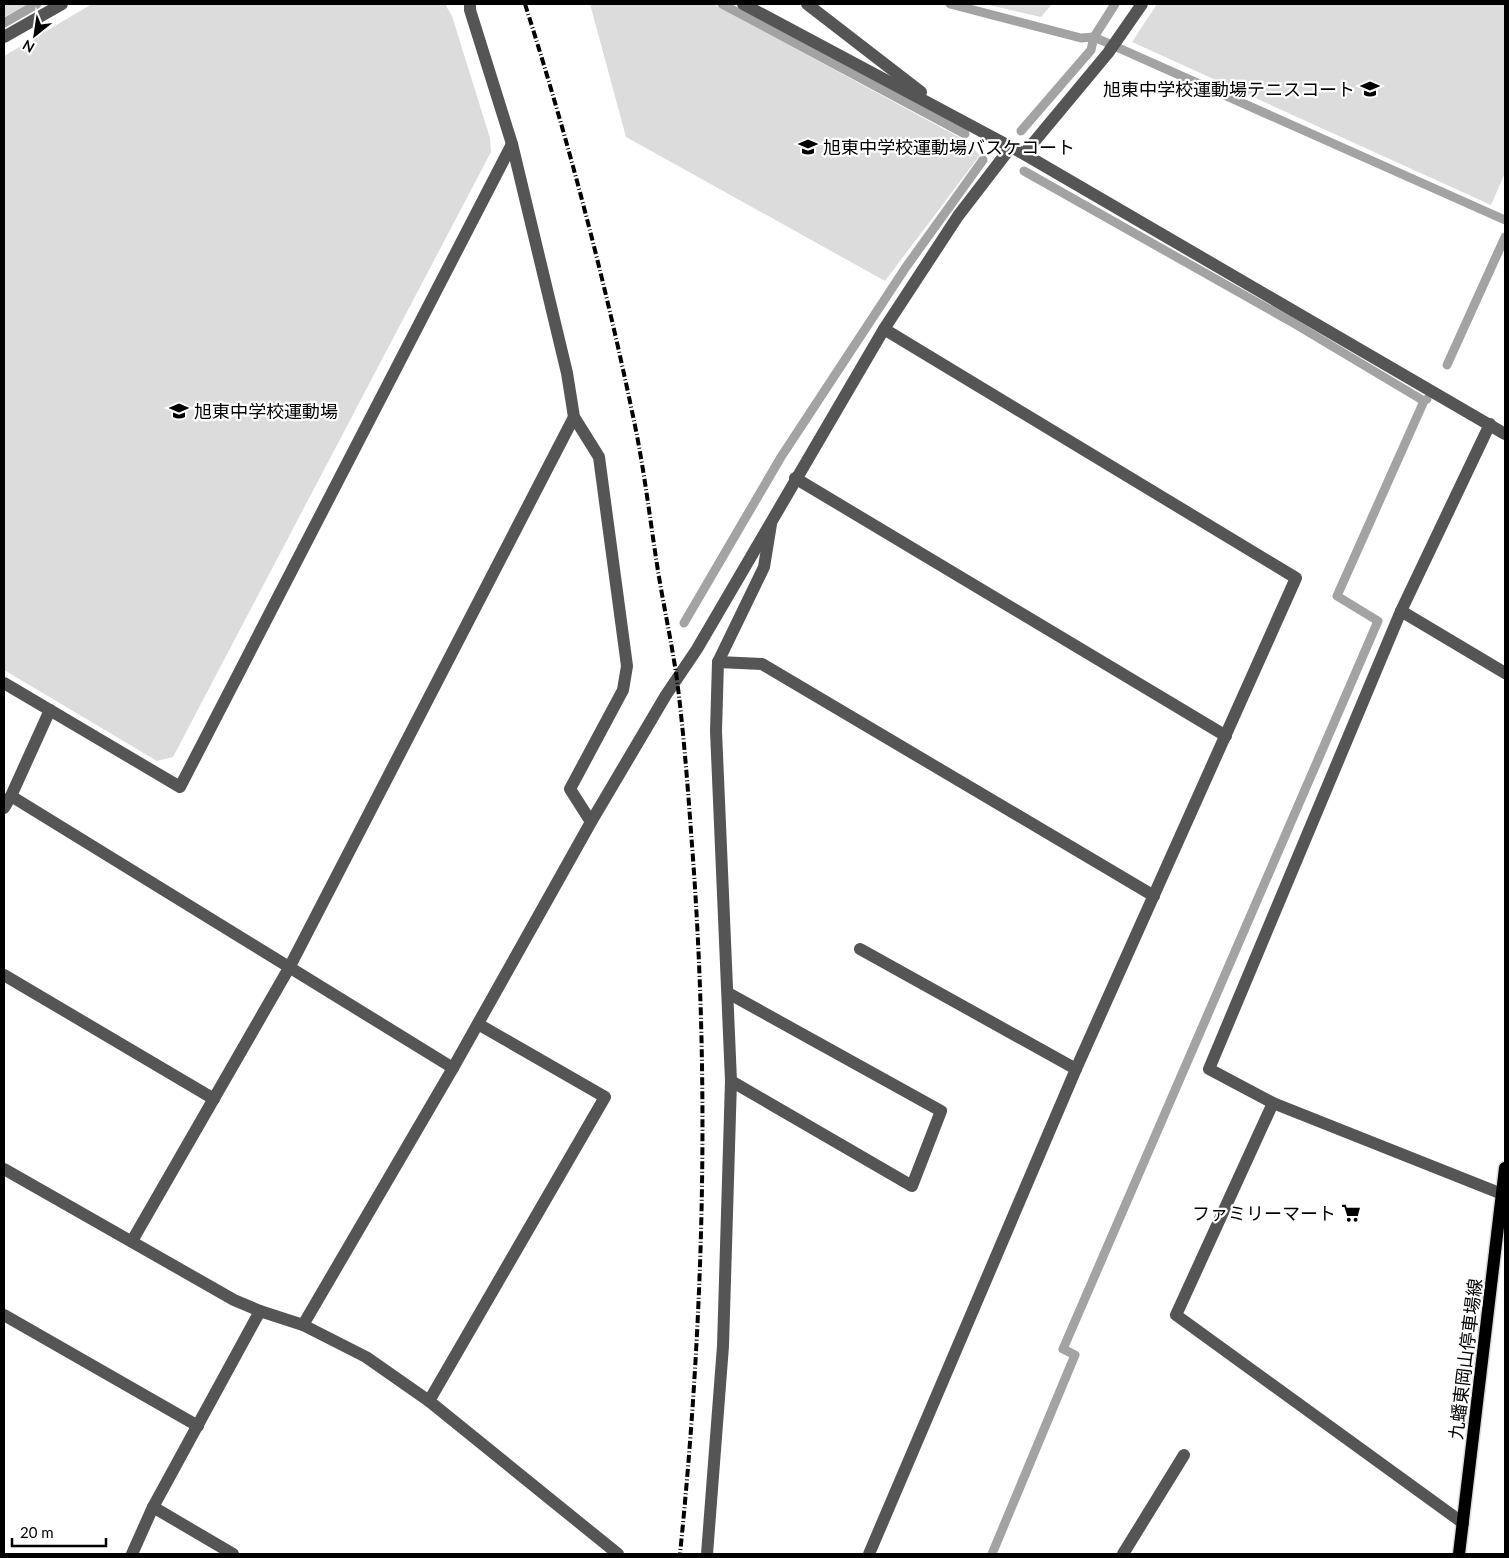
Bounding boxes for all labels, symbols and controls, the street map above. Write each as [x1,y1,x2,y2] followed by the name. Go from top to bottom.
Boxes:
[10,10,60,60] north arrow
[19,37,37,57] text: N
[1103,78,1355,100] place label: 旭東中学校運動場テニスコート
[1359,78,1381,100] school or university icon: 旭東中学校運動場テニスコート
[797,136,819,158] school or university icon: 旭東中学校運動場バスケコート
[823,136,1075,158] place label: 旭東中学校運動場バスケコート
[168,400,190,422] school or university icon: 旭東中学校運動場
[194,400,338,422] place label: 旭東中学校運動場
[1192,1202,1336,1224] place label: ファミリーマート
[1340,1202,1362,1224] supermarket icon: ファミリーマート
[1444,1277,1486,1441] street label: 九蟠東岡山停車場線
[12,1516,106,1548] scale bar
[20,1523,54,1541] text: 20 m

